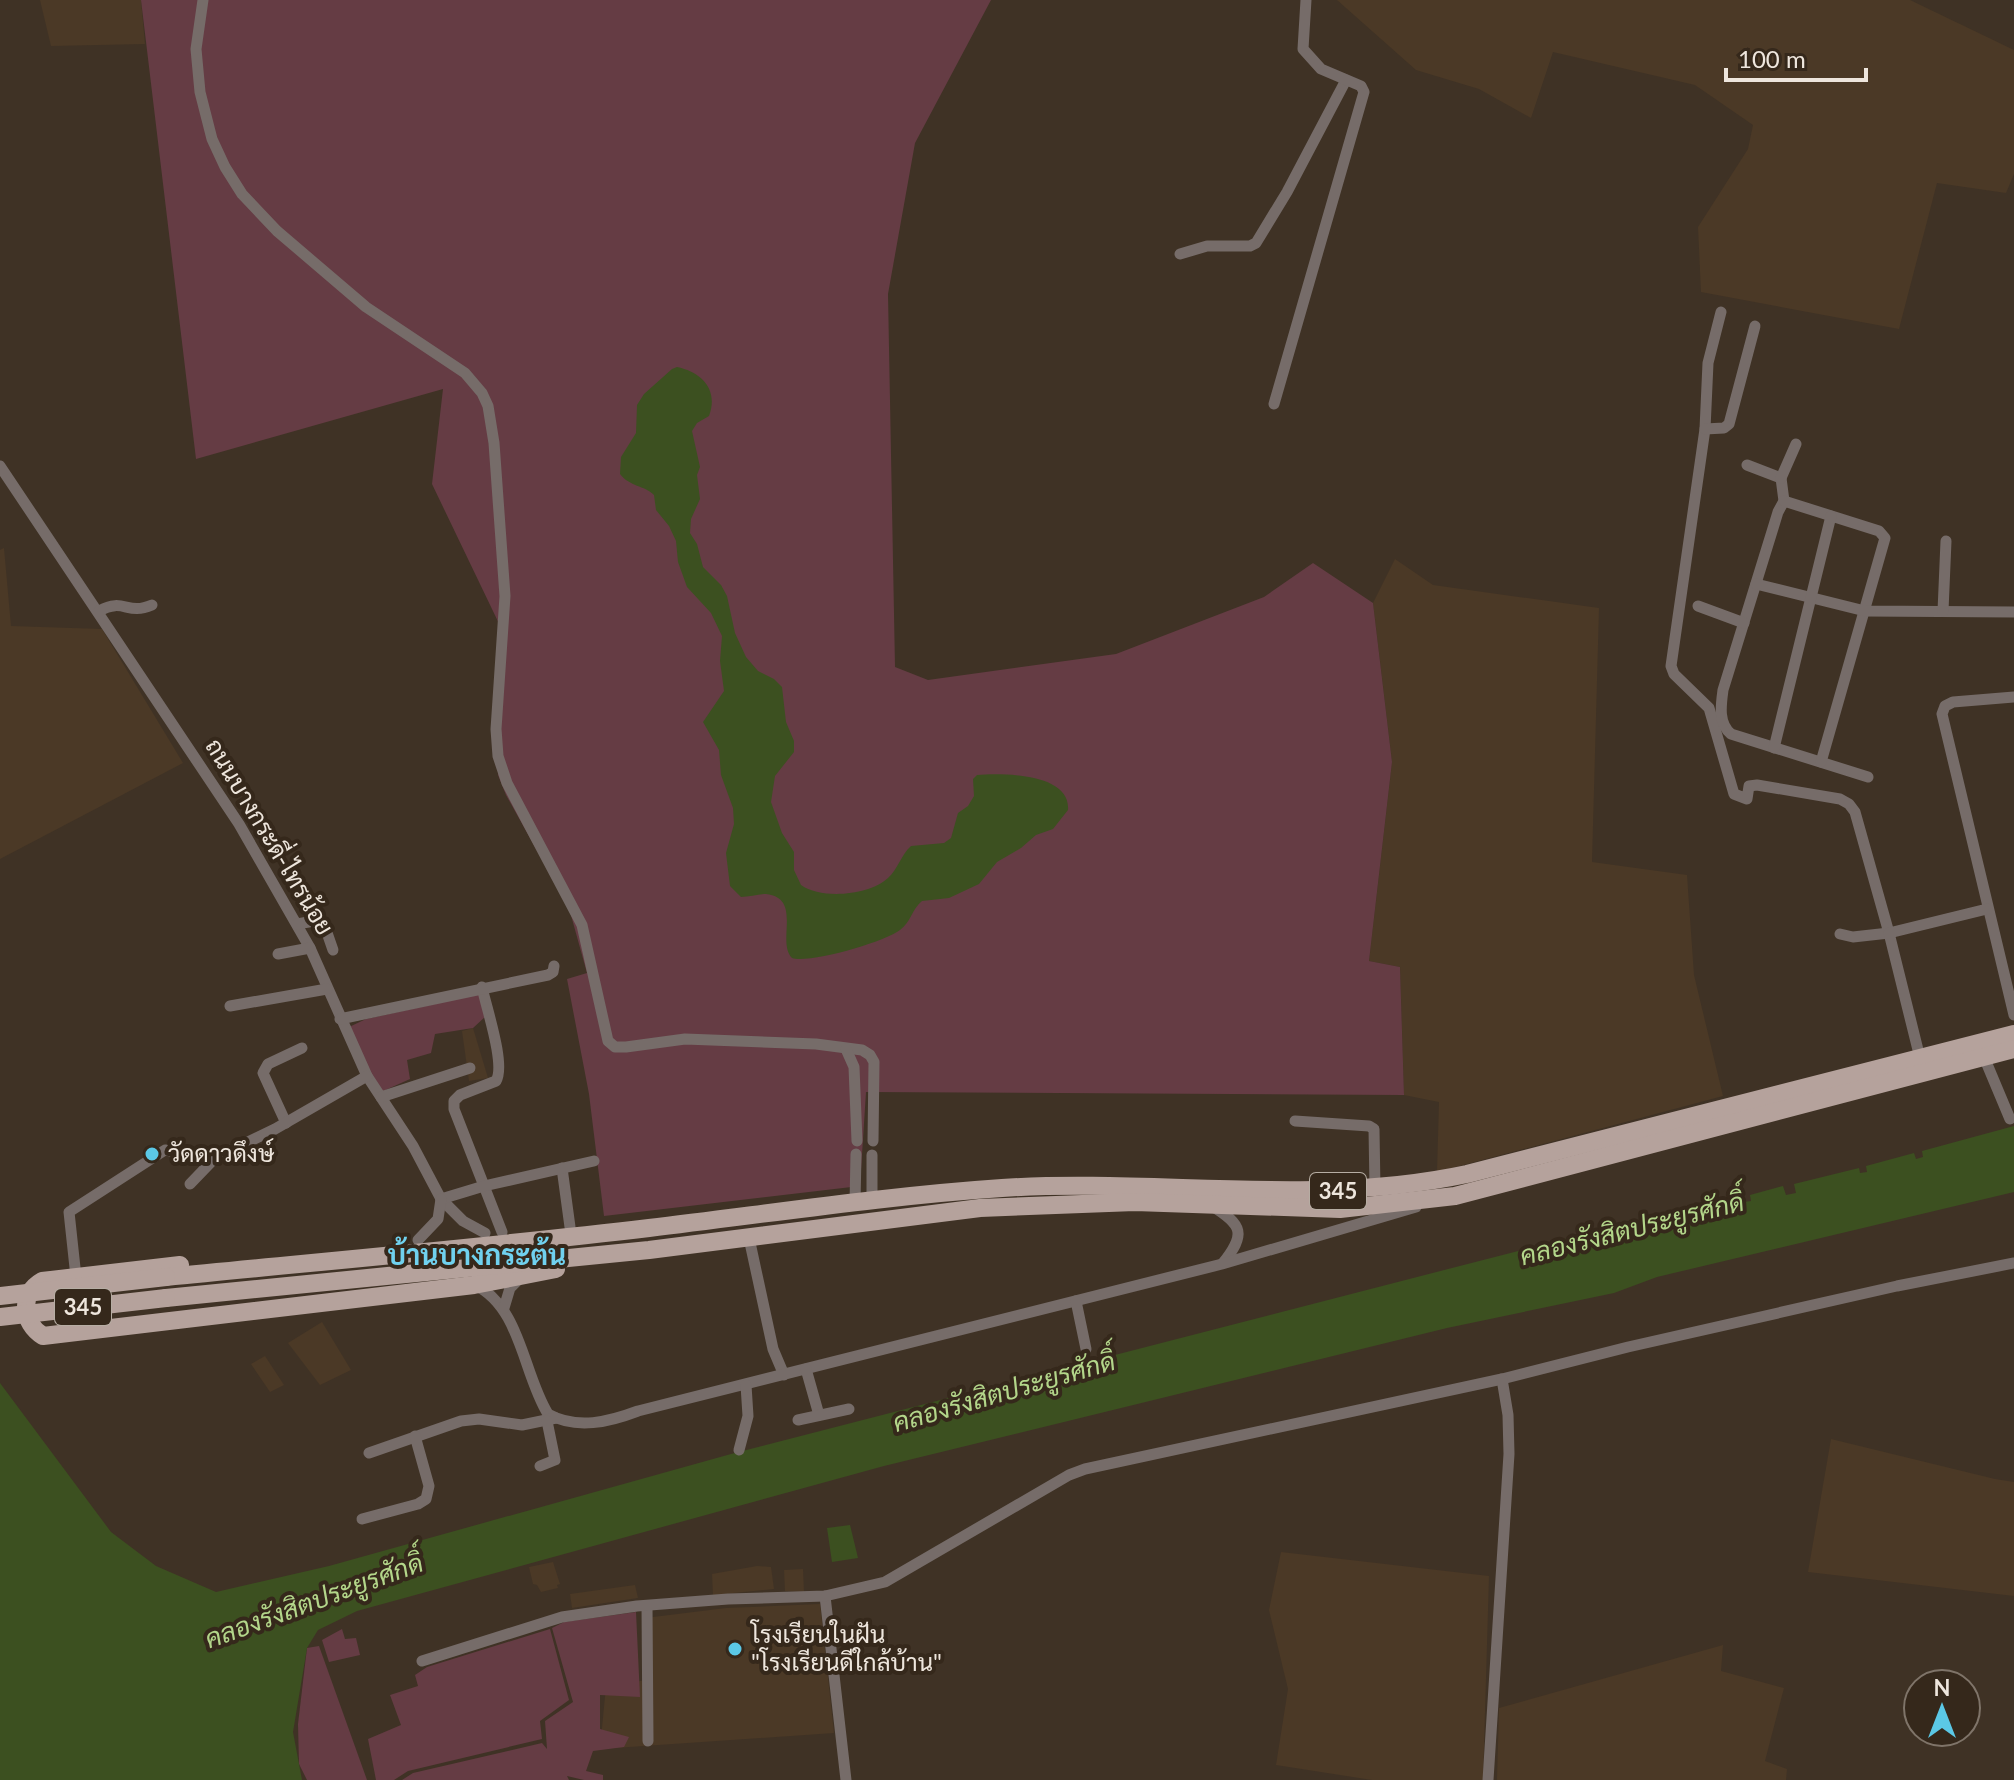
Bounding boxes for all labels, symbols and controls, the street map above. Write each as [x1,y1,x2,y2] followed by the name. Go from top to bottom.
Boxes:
[1726,32,1866,82] scale bar
[1738,44,1806,73] text: 100 m
[200,730,345,940] street label: ถนนบางกระดี่-ไทรน้อย
[168,1138,275,1167] place label: วัดดาวดึงษ์
[143,1145,161,1163] marker: วัดดาวดึงษ์
[1310,1173,1366,1209] road number: 345
[1515,1178,1752,1274] water label: คลองรังสิตประยูรศักดิ์
[388,1236,566,1271] district label: บ้านบางกระต้น
[55,1289,111,1325] road number: 345
[887,1337,1124,1441] water label: คลองรังสิตประยูรศักดิ์
[198,1539,433,1657] water label: คลองรังสิตประยูรศักดิ์
[749,1619,942,1676] place label: โรงเรียนในฝัน "โรงเรียนดีใกล้บ้าน"
[726,1640,744,1658] marker: โรงเรียนในฝัน "โรงเรียนดีใกล้บ้าน"
[1902,1668,1982,1748] north arrow
[1934,1674,1950,1701] text: N

